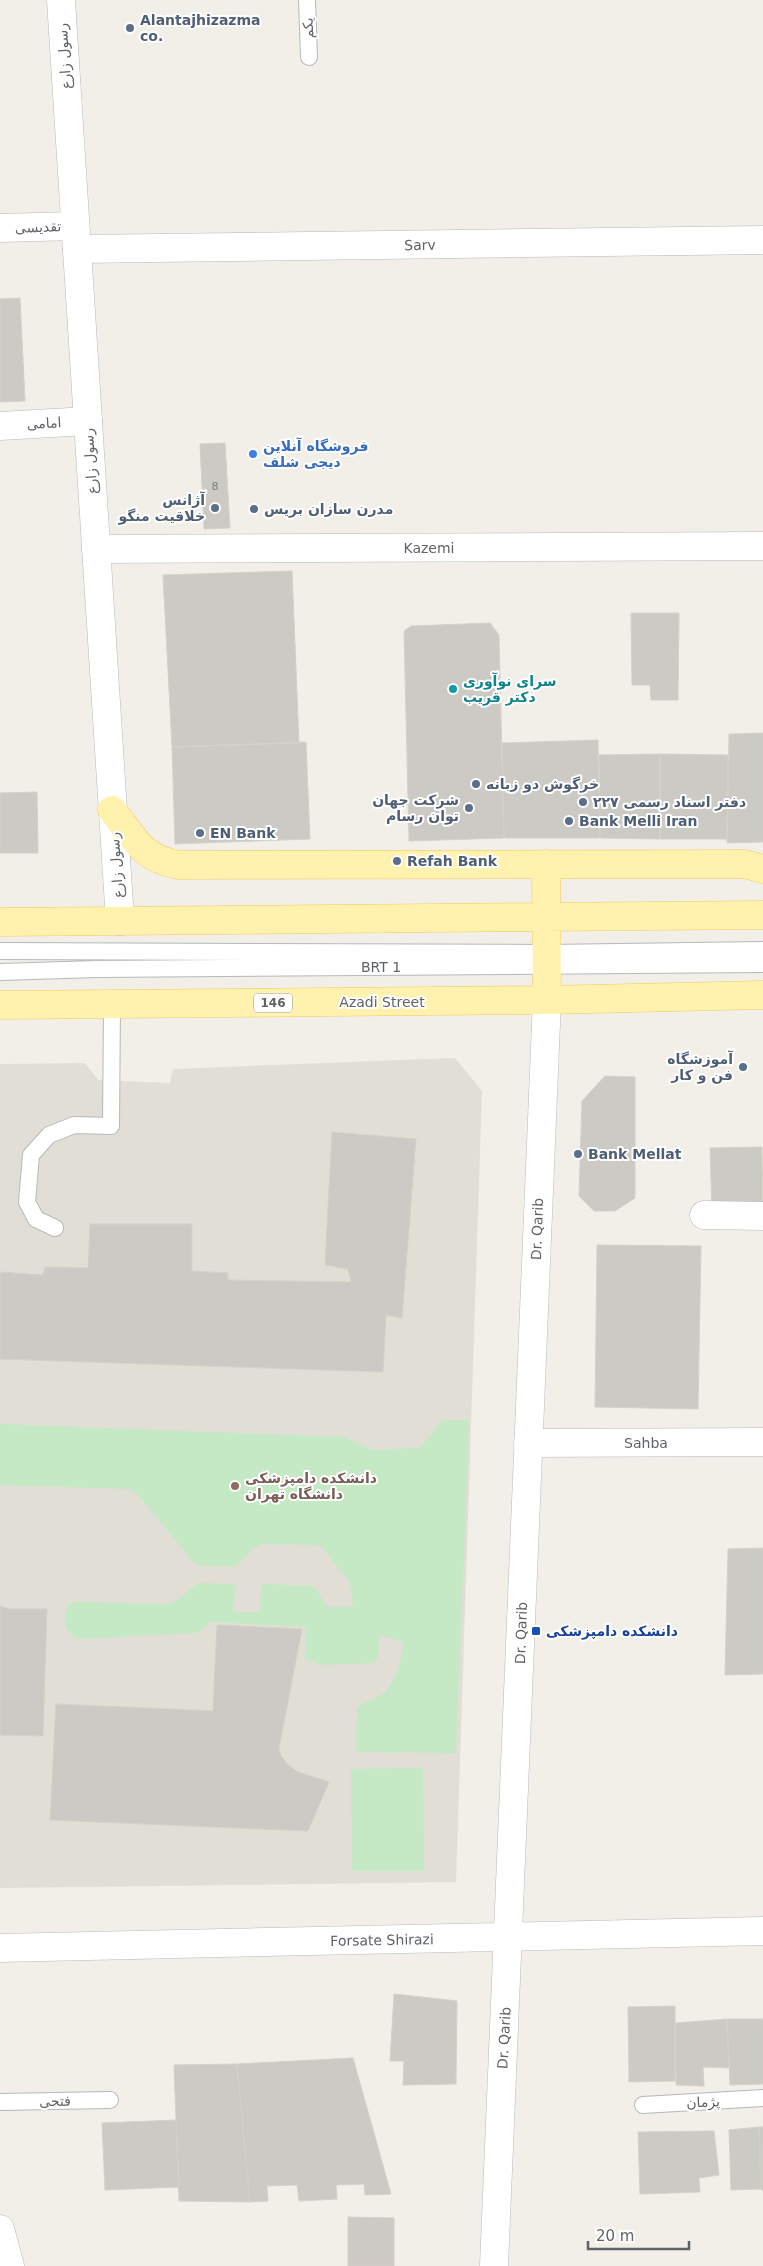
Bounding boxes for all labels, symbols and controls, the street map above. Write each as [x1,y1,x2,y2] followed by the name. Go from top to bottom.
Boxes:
[140,12,261,44] place label: Alantajhizazma co.
[300,17,317,39] street label: یکم
[54,22,75,90] street label: رسول زارع
[124,22,136,34] marker: Alantajhizazma co.
[15,218,62,236] street label: تقدیسی
[404,237,436,253] street label: Sarv
[26,414,62,432] street label: امامی
[80,427,101,495] street label: رسول زارع
[263,437,368,470] place label: فروشگاه آنلاین دیجی شلف
[247,448,259,460] marker: فروشگاه آنلاین دیجی شلف
[212,480,219,493] house number: 8
[117,491,206,525] place label: آژانس خلاقیت منگو
[264,501,393,518] place label: مدرن سازان بریس
[209,502,221,514] marker: آژانس خلاقیت منگو
[248,503,260,515] marker: مدرن سازان بریس
[403,540,455,556] street label: Kazemi
[463,672,556,706] place label: سرای نوآوری دکتر قریب
[447,683,459,695] marker: سرای نوآوری دکتر قریب
[486,776,599,793] place label: خرگوش دو زبانه
[470,778,482,790] marker: خرگوش دو زبانه
[372,792,459,825] place label: شرکت جهان توان رسام
[593,794,746,811] place label: دفتر اسناد رسمی ۲۲۷
[577,796,589,808] marker: دفتر اسناد رسمی ۲۲۷
[463,802,475,814] marker: شرکت جهان توان رسام
[579,813,698,829] place label: Bank Melli Iran
[563,815,575,827] marker: Bank Melli Iran
[210,825,276,841] place label: EN Bank
[194,827,206,839] marker: EN Bank
[106,831,127,899] street label: رسول زارع
[407,853,498,869] place label: Refah Bank
[391,855,403,867] marker: Refah Bank
[361,959,401,975] street label: BRT 1
[254,994,292,1012] road number: 146
[339,994,425,1010] street label: Azadi Street
[667,1050,734,1084] place label: آموزشگاه فن و کار
[737,1061,749,1073] marker: آموزشگاه فن و کار
[588,1146,682,1162] place label: Bank Mellat
[572,1148,584,1160] marker: Bank Mellat
[528,1197,546,1260] street label: Dr. Qarib
[624,1435,668,1451] street label: Sahba
[245,1470,377,1503] place label: دانشکده دامپزشکی دانشگاه تهران
[229,1480,241,1492] marker: دانشکده دامپزشکی دانشگاه تهران
[512,1601,530,1664] street label: Dr. Qarib
[546,1623,678,1640] place label: دانشکده دامپزشکی
[530,1625,542,1637] marker: دانشکده دامپزشکی
[330,1931,434,1949] street label: Forsate Shirazi
[494,2006,514,2070] street label: Dr. Qarib
[39,2093,71,2109] street label: فتحی
[686,2093,720,2112] street label: پژمان
[588,2218,689,2250] scale bar
[596,2227,634,2245] text: 20 m

